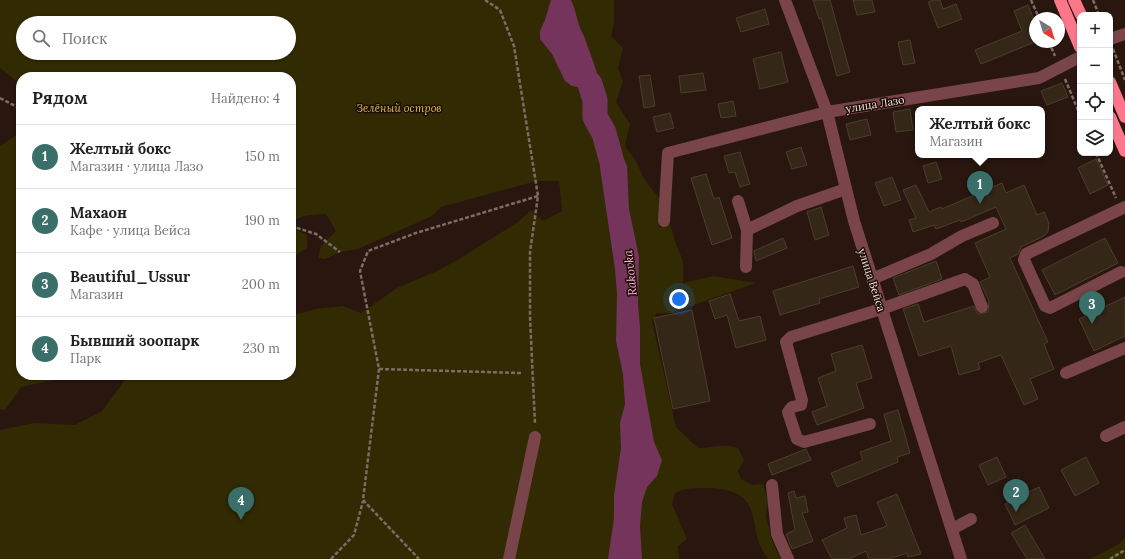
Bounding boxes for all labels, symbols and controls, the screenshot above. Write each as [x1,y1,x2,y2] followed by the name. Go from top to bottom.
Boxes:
[1029,12,1065,48] north arrow
[1077,12,1113,156] map controls
[1077,12,1113,48] button: +
[16,16,296,60] search box
[30,27,52,49] icon: search
[62,29,107,48] text: Поиск
[1077,48,1113,84] button: −
[1077,84,1113,120] button: locate
[32,87,88,109] text: Рядом
[211,90,280,107] text: Найдено: 4
[845,92,905,116] street label: улица Лазо
[357,101,442,115] park label: Зелёный остров
[915,106,1045,158] popup
[929,114,1031,133] text: Желтый бокс
[1077,120,1113,156] button: layers
[929,133,983,150] text: Магазин
[70,139,171,158] text: Желтый бокс
[42,148,48,165] text: 1
[245,148,280,165] text: 150 m
[70,158,203,175] text: Магазин · улица Лазо
[967,171,993,204] pin: 1
[70,203,127,222] text: Махаон
[42,212,48,229] text: 2
[245,212,280,229] text: 190 m
[70,222,191,239] text: Кафе · улица Вейса
[855,247,889,314] street label: улица Вейса
[620,249,640,296] water label: Rakovka
[70,267,190,286] text: Beautiful_Ussur
[41,276,49,293] text: 3
[242,276,280,293] text: 200 m
[70,286,123,303] text: Магазин
[669,289,689,309] your location
[1079,291,1105,324] pin: 3
[70,331,199,350] text: Бывший зоопарк
[41,340,49,357] text: 4
[243,340,280,357] text: 230 m
[70,350,101,367] text: Парк
[1003,479,1029,512] pin: 2
[228,487,254,520] pin: 4

